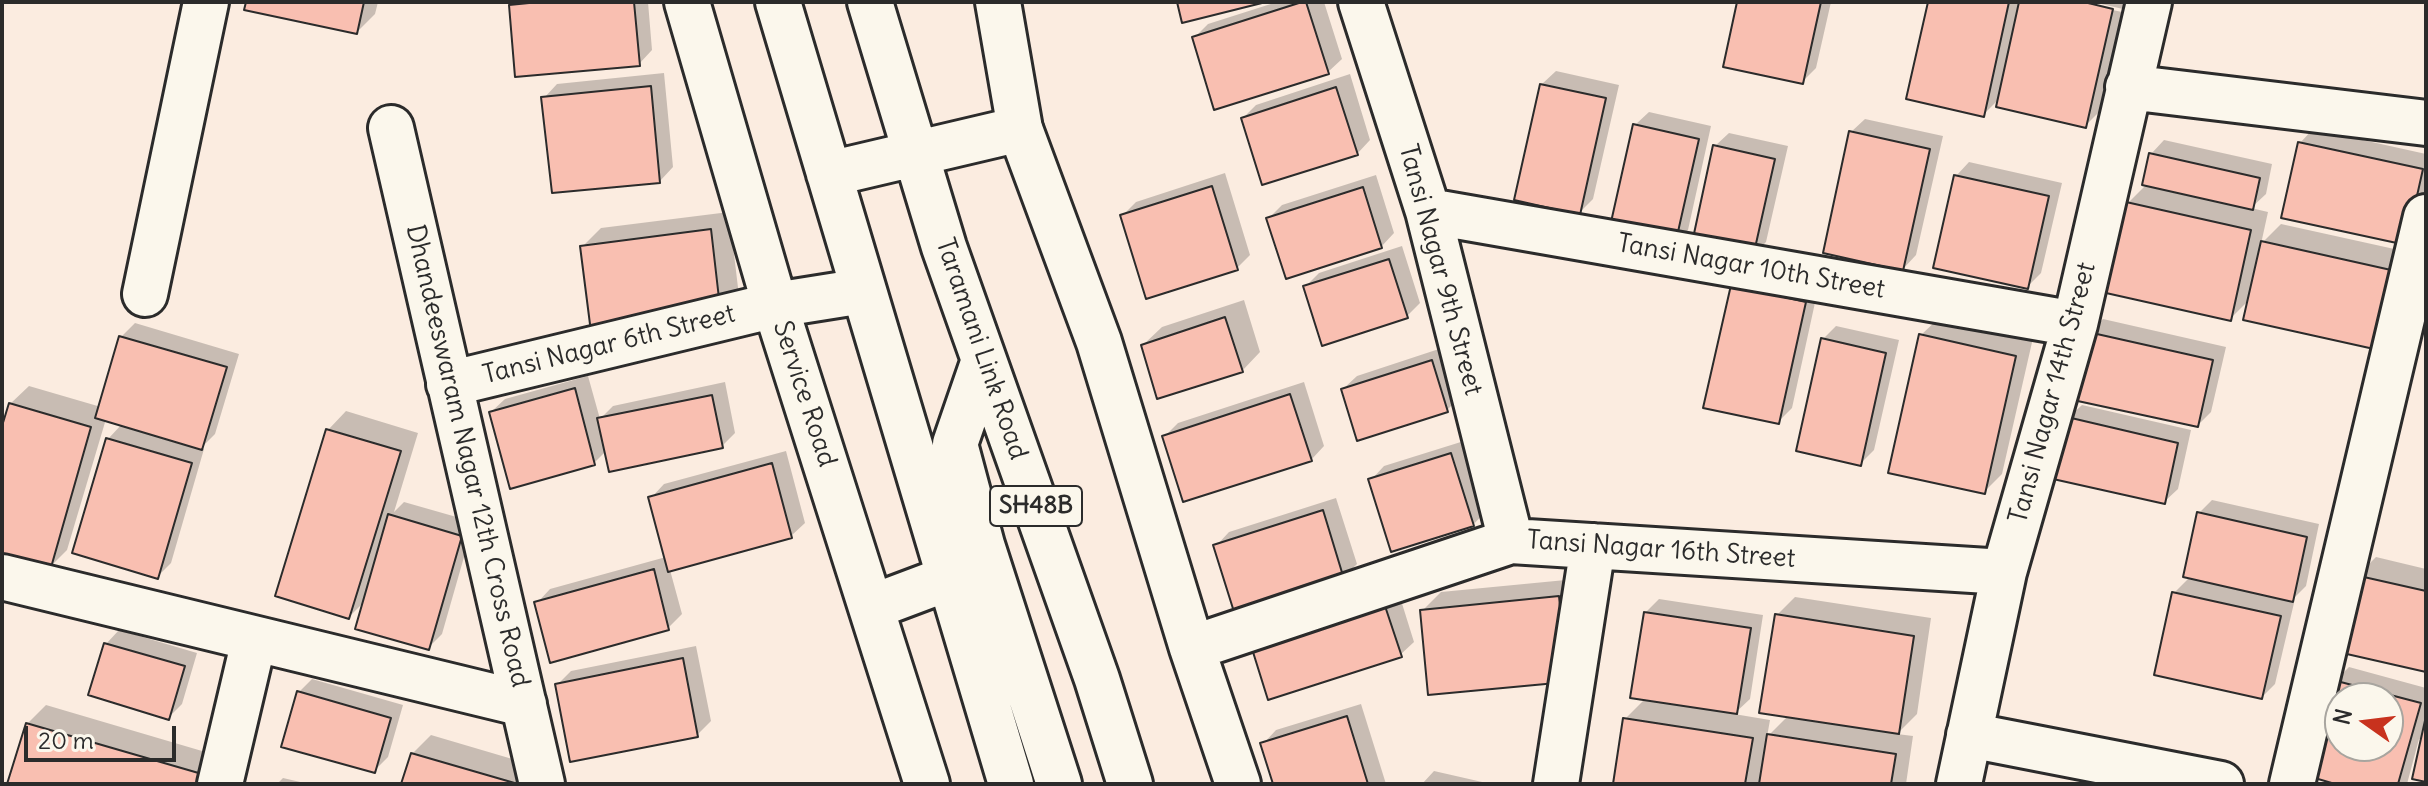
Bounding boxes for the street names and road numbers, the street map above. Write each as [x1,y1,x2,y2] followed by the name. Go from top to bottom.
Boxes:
[1391,141,1489,399] street label: Tansi Nagar 9th Street
[399,222,535,690] street label: Dhandeeswaram Nagar 12th Cross Road
[1615,228,1887,306] street label: Tansi Nagar 10th Street
[928,234,1034,464] street label: Taramani Link Road
[2003,259,2103,527] street label: Tansi Nagar 14th Street
[480,299,738,391] street label: Tansi Nagar 6th Street
[766,317,842,471] street label: Service Road
[990,486,1082,526] road number: SH48B
[1526,525,1796,575] street label: Tansi Nagar 16th Street

